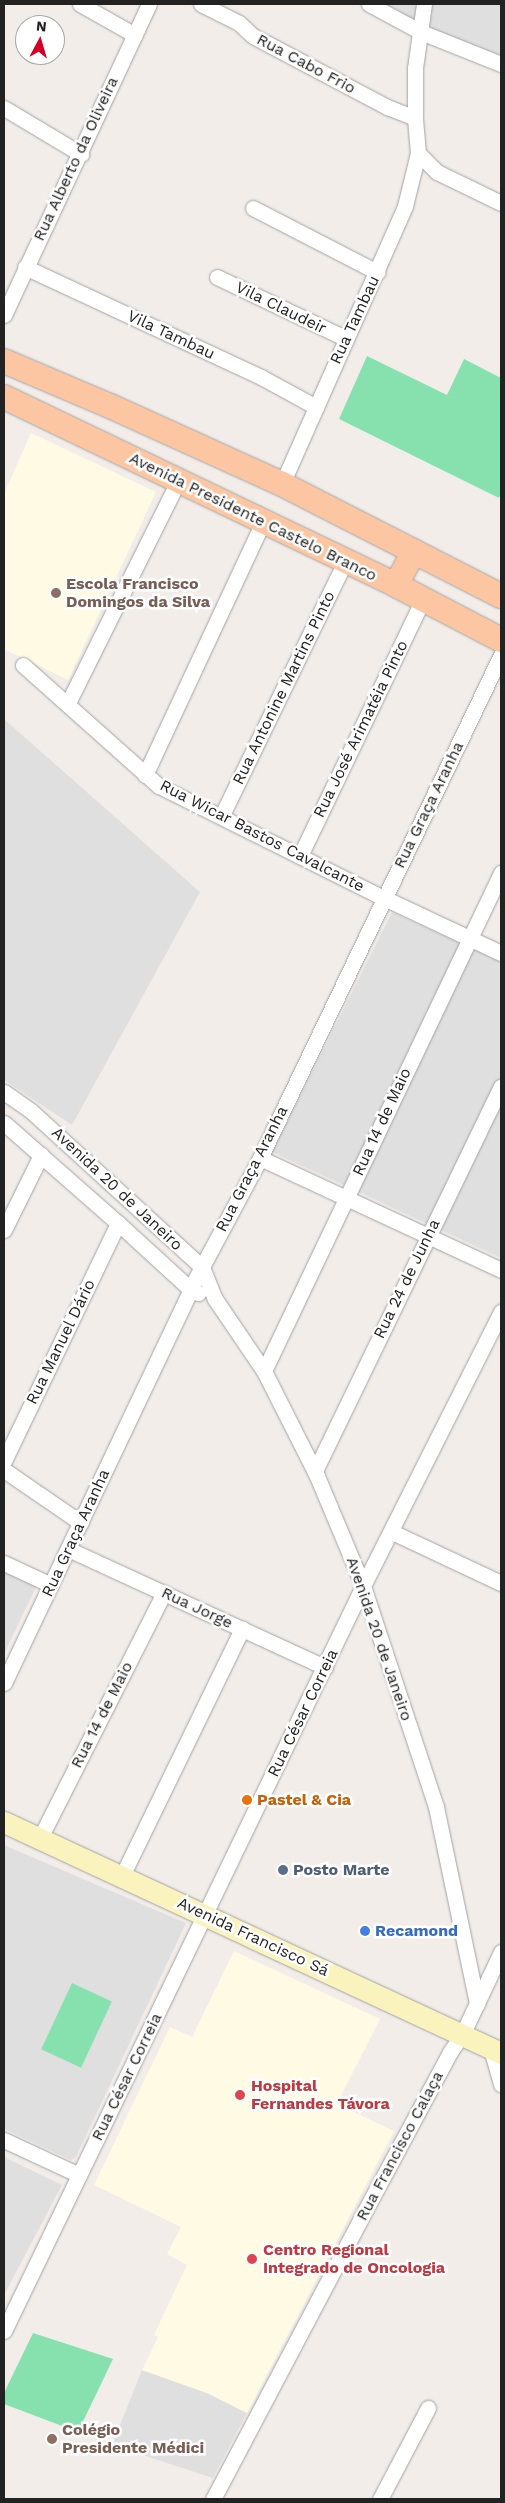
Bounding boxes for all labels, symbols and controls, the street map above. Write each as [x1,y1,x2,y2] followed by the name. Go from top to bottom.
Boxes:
[15,15,65,65] north arrow
[35,18,47,35] text: N
[253,30,359,98] street label: Rua Cabo Frio
[29,73,123,245] street label: Rua Alberto da Oliveira
[326,272,384,368] street label: Rua Tambau
[232,278,330,338] street label: Vila Claudeir
[124,306,218,364] street label: Vila Tambau
[126,448,380,586] street label: Avenida Presidente Castelo Branco
[66,574,210,612] place label: Escola Francisco Domingos da Silva
[50,587,62,599] marker: Escola Francisco Domingos da Silva
[229,588,339,788] street label: Rua Antonine Martins Pinto
[309,636,413,822] street label: Rua José Arimatéia Pinto
[390,738,468,872] street label: Rua Graça Aranha
[156,776,368,896] street label: Rua Wicar Bastos Cavalcante
[348,1065,416,1179] street label: Rua 14 de Maio
[212,1102,292,1236] street label: Rua Graça Aranha
[47,1123,187,1255] street label: Avenida 20 de Janeiro
[370,1216,444,1342] street label: Rua 24 de Junha
[22,1276,100,1408] street label: Rua Manuel Dário
[38,1465,114,1601] street label: Rua Graça Aranha
[342,1554,416,1724] street label: Avenida 20 de Janeiro
[158,1583,236,1633] street label: Rua Jorge
[264,1646,342,1780] street label: Rua César Correia
[67,1658,137,1772] street label: Rua 14 de Maio
[257,1790,351,1810] place label: Pastel & Cia
[241,1794,253,1806] marker: Pastel & Cia
[293,1860,389,1880] place label: Posto Marte
[277,1864,289,1876] marker: Posto Marte
[174,1893,332,1981] street label: Avenida Francisco Sá
[375,1921,458,1941] place label: Recamond
[359,1925,371,1937] marker: Recamond
[88,2010,166,2144] street label: Rua César Correia
[352,2068,448,2224] street label: Rua Francisco Calaça
[251,2076,390,2114] place label: Hospital Fernandes Távora
[233,2088,247,2102] marker: Hospital Fernandes Távora
[263,2240,445,2278] place label: Centro Regional Integrado de Oncologia
[245,2252,259,2266] marker: Centro Regional Integrado de Oncologia
[62,2420,204,2458] place label: Colégio Presidente Médici
[46,2433,58,2445] marker: Colégio Presidente Médici

